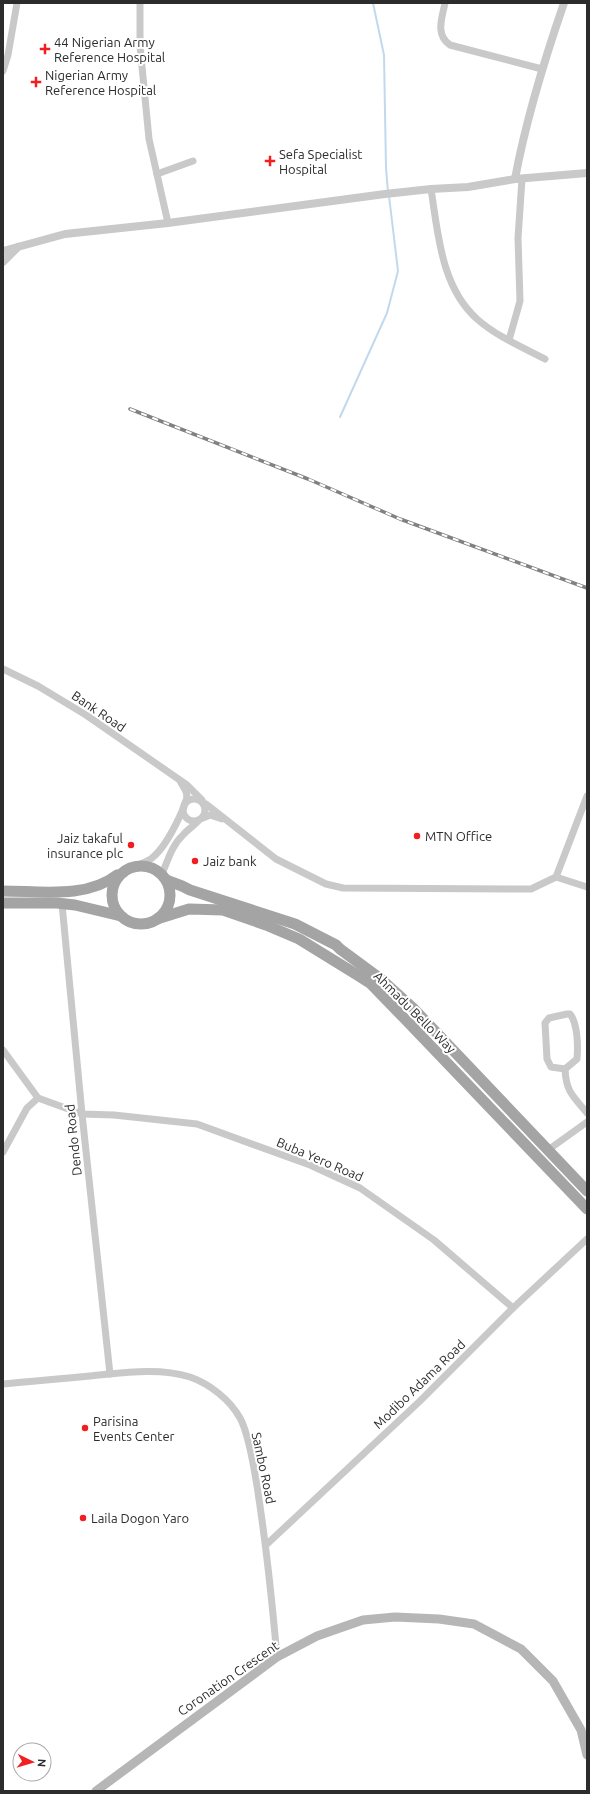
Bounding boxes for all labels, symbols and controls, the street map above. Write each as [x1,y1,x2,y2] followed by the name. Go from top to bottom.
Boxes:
[54,35,166,64] place label: 44 Nigerian Army Reference Hospital
[39,43,51,55] marker: 44 Nigerian Army Reference Hospital
[45,68,157,97] place label: Nigerian Army Reference Hospital
[30,76,42,88] marker: Nigerian Army Reference Hospital
[279,147,362,176] place label: Sefa Specialist Hospital
[264,155,276,167] marker: Sefa Specialist Hospital
[69,688,129,734] street label: Bank Road
[425,829,492,843] place label: MTN Office
[47,831,124,860] place label: Jaiz takaful insurance plc
[412,831,422,841] marker: MTN Office
[126,840,136,850] marker: Jaiz takaful insurance plc
[203,854,257,868] place label: Jaiz bank
[190,856,200,866] marker: Jaiz bank
[371,968,459,1056] street label: Ahmadu Bello Way
[62,1103,84,1177] street label: Dendo Road
[275,1134,365,1184] street label: Buba Yero Road
[370,1337,468,1431] street label: Modibo Adama Road
[93,1414,175,1443] place label: Parisina Events Center
[80,1423,90,1433] marker: Parisina Events Center
[250,1431,278,1505] street label: Sambo Road
[91,1511,189,1525] place label: Laila Dogon Yaro
[78,1513,88,1523] marker: Laila Dogon Yaro
[175,1638,281,1718] street label: Coronation Crescent
[12,1742,52,1782] north arrow
[36,1758,48,1767] text: N

